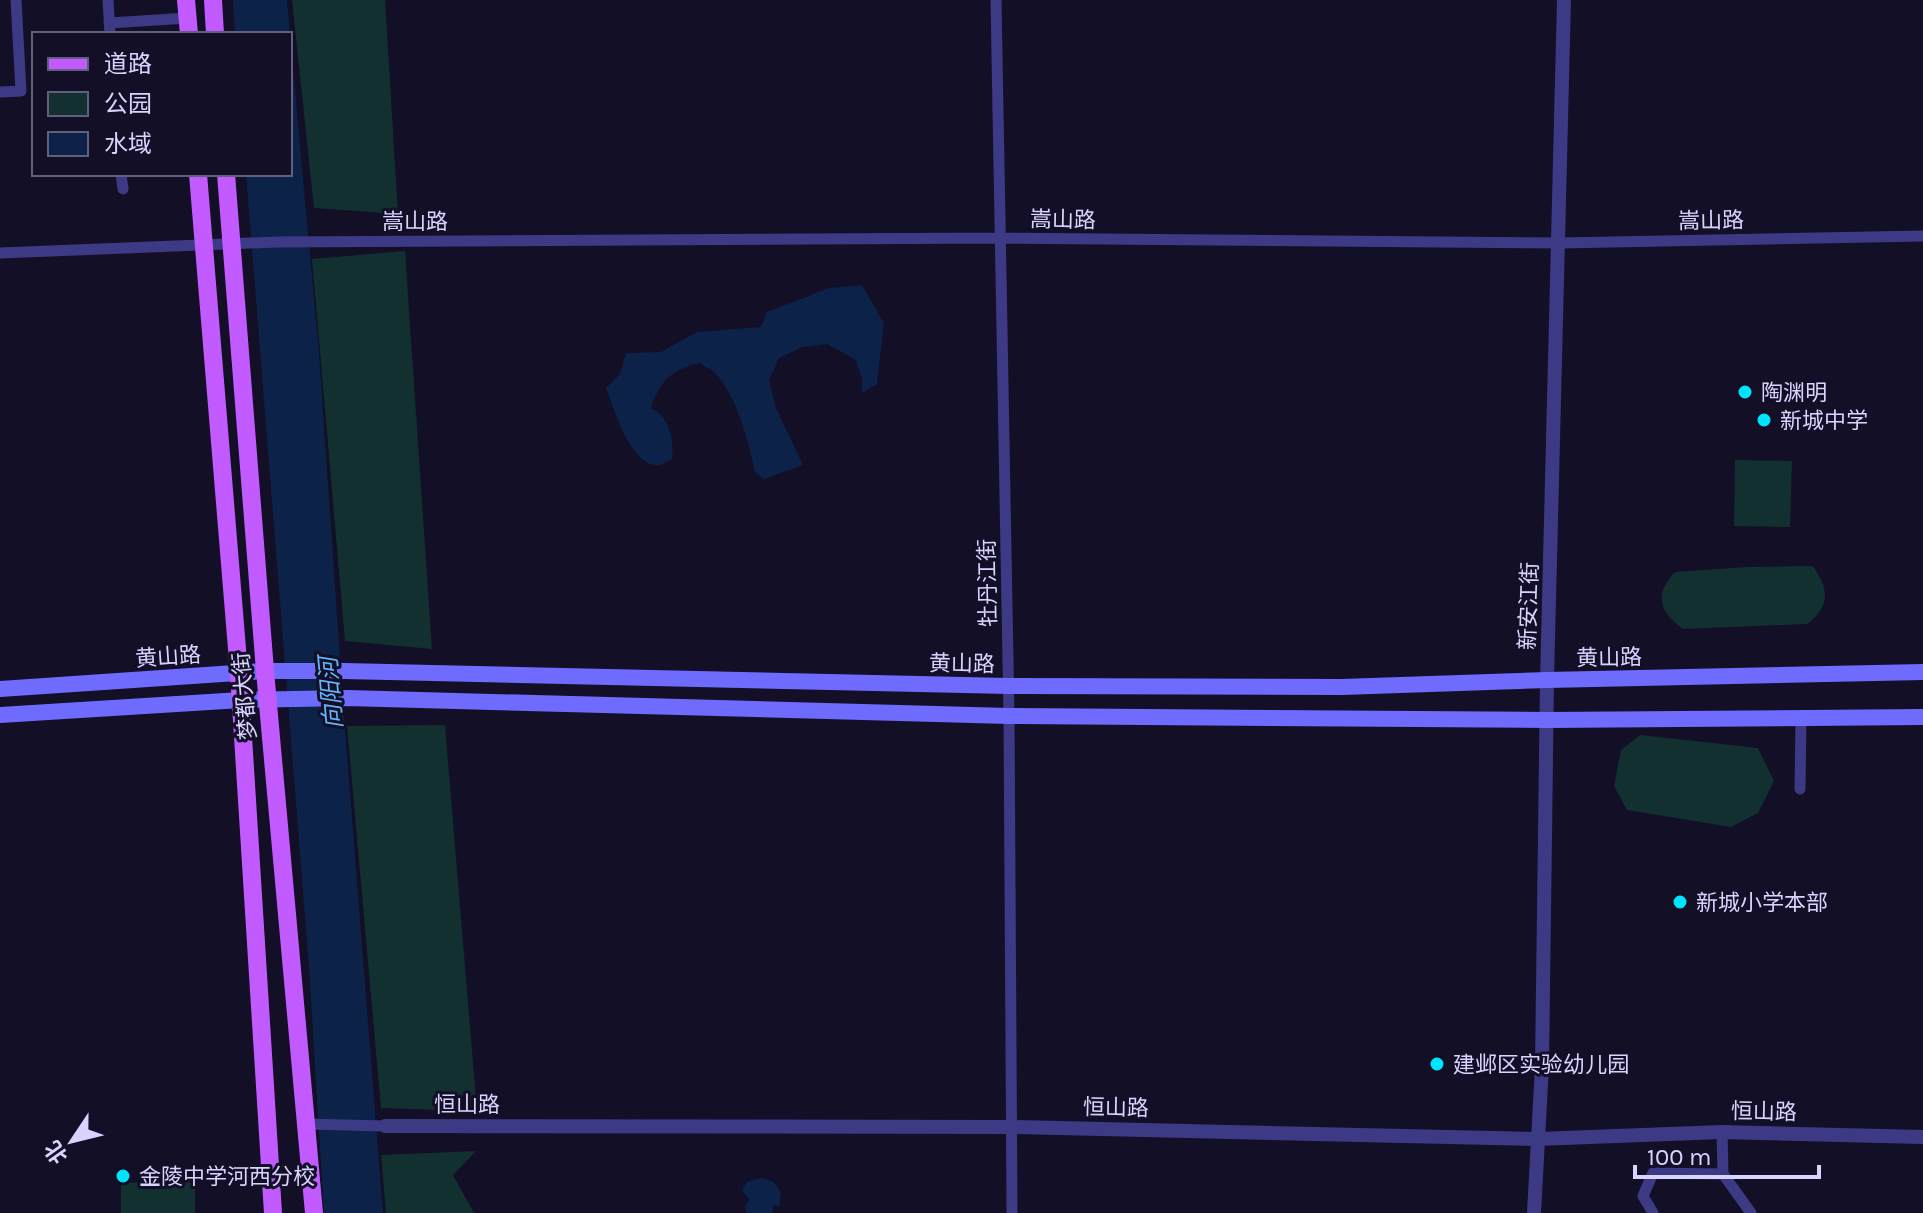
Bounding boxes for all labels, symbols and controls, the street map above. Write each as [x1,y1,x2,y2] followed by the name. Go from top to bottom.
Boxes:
[32,32,292,176] legend
[104,50,152,78] text: 道路
[104,90,152,118] text: 公园
[104,130,152,158] text: 水域
[1030,206,1096,234] street label: 嵩山路
[1678,207,1744,235] street label: 嵩山路
[382,209,448,235] street label: 嵩山路
[1761,380,1827,406] place label: 陶渊明
[1736,383,1754,401] marker: 陶渊明
[1780,408,1868,434] place label: 新城中学
[1755,411,1773,429] marker: 新城中学
[974,539,1002,627] street label: 牡丹江街
[1514,562,1544,650] street label: 新安江街
[134,642,202,672] street label: 黄山路
[1576,644,1642,672] street label: 黄山路
[929,650,995,678] street label: 黄山路
[228,651,262,741] street label: 梦都大街
[314,652,348,730] water label: 向阳河
[1696,890,1828,916] place label: 新城小学本部
[1671,893,1689,911] marker: 新城小学本部
[1453,1052,1629,1078] place label: 建邺区实验幼儿园
[1428,1055,1446,1073] marker: 建邺区实验幼儿园
[434,1092,500,1118] street label: 恒山路
[1083,1094,1149,1122] street label: 恒山路
[1731,1098,1797,1126] street label: 恒山路
[32,1101,112,1181] north arrow
[1635,1129,1819,1179] scale bar
[39,1135,73,1168] text: 北
[1647,1143,1712,1171] text: 100 m
[139,1164,315,1190] place label: 金陵中学河西分校
[114,1167,132,1185] marker: 金陵中学河西分校

